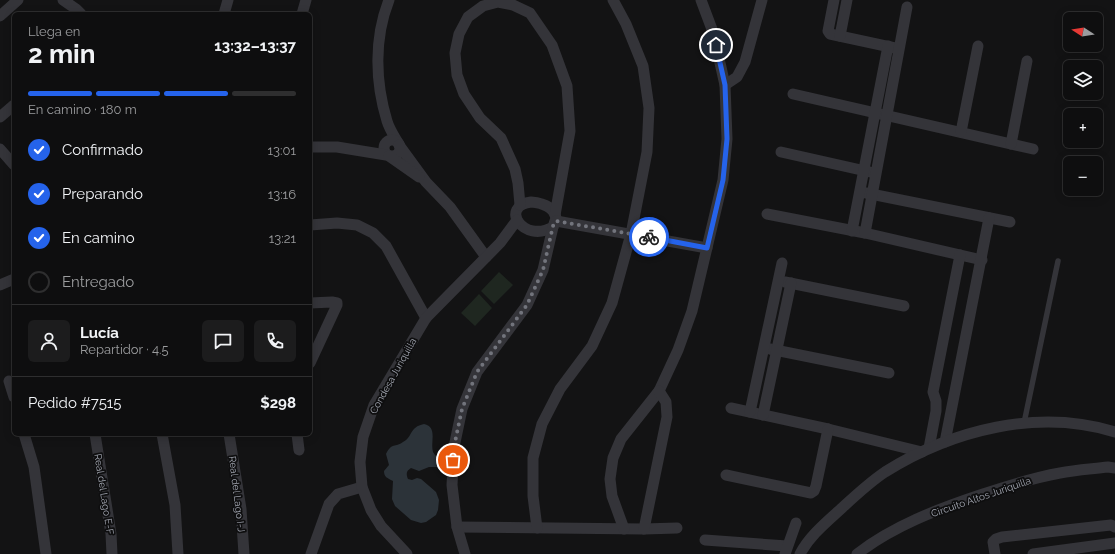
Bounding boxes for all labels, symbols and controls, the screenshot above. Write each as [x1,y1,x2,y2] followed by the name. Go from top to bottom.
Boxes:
[1063,12,1103,52] north arrow
[1063,12,1103,196] map controls
[28,24,80,39] text: Llega en
[699,28,733,62] pin
[705,34,727,56] icon: home
[214,37,296,55] text: 13:32–13:37
[28,39,95,69] text: 2 min
[1063,60,1103,100] button: layers
[28,102,137,117] text: En camino · 180 m
[1063,108,1103,148] button: +
[28,139,50,161] icon: check
[62,141,143,159] text: Confirmado
[268,143,296,158] text: 13:01
[1063,156,1103,196] button: −
[28,183,50,205] icon: check
[62,185,143,203] text: Preparando
[268,187,296,202] text: 13:16
[629,217,669,257] courier
[638,226,660,248] icon: bike
[28,227,50,249] icon: check
[62,229,135,247] text: En camino
[269,231,296,246] text: 13:21
[62,273,134,291] text: Entregado
[28,320,70,362] button: person
[202,320,244,362] button: chat
[254,320,296,362] button: phone
[80,324,119,342] text: Lucía
[368,336,418,416] street label: Condesa Juriquilla
[80,342,169,357] text: Repartidor · 4.5
[28,394,121,412] text: Pedido #7515
[260,394,296,412] text: $298
[436,443,470,477] pin
[442,449,464,471] icon: bag
[92,453,116,535] street label: Real del Lago E-F
[227,455,247,533] street label: Real del Lago I-J
[930,475,1032,519] street label: Circuito Altos Juriquilla

